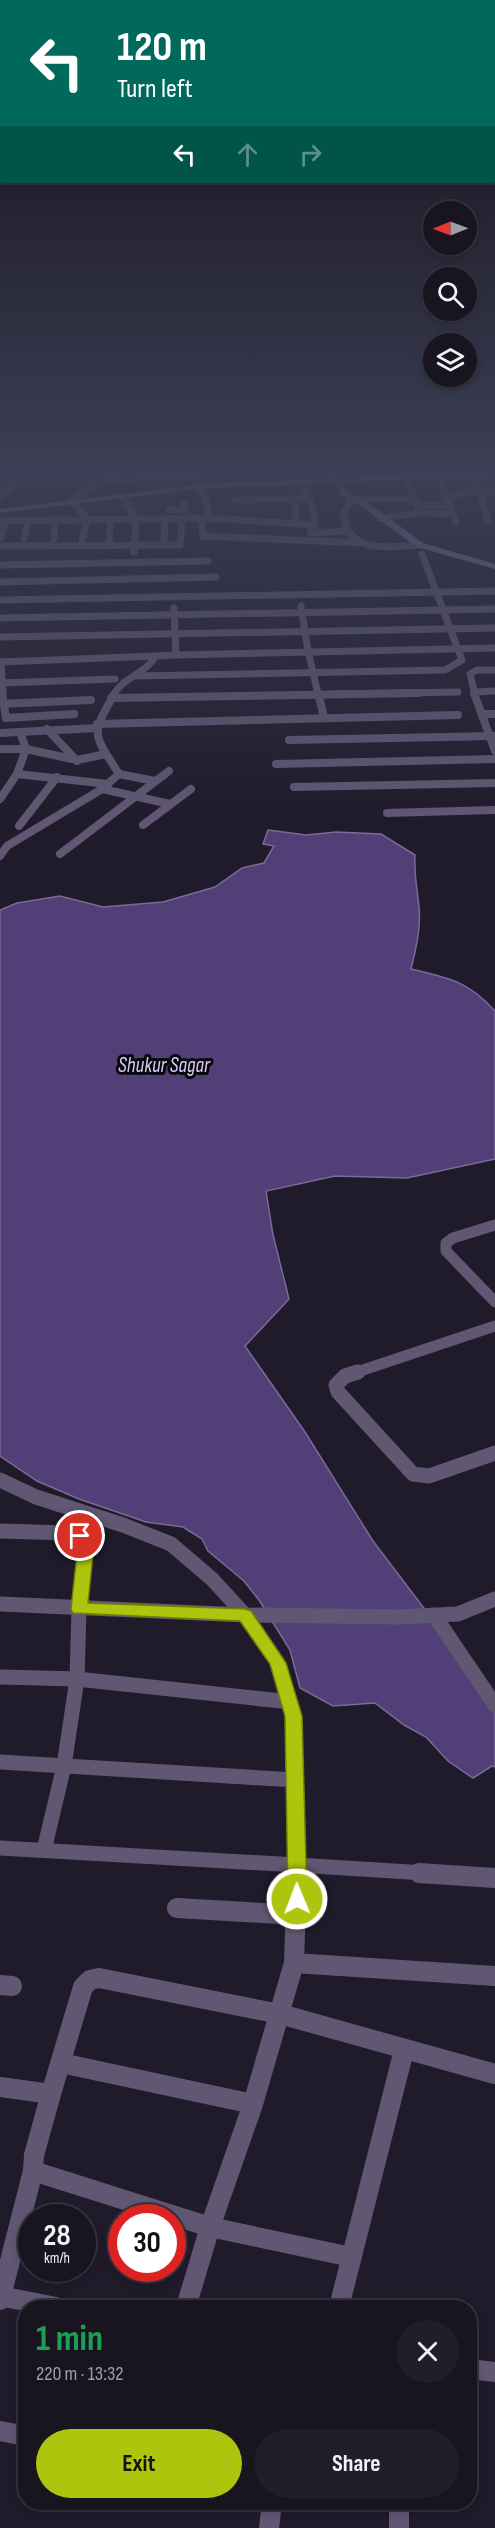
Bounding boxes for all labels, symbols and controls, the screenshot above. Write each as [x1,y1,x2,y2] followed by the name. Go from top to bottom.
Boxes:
[117,22,207,73] text: 120 m
[18,24,96,102] icon: left
[117,73,193,105] text: Turn left
[168,138,201,171] icon: left
[231,138,264,171] icon: ahead
[294,138,327,171] icon: right
[423,201,477,255] north arrow
[423,201,477,387] map controls
[423,267,477,321] button: search
[423,333,477,387] button: layers
[118,1053,211,1078] water label: Shukur Sagar
[54,1510,105,1561] pin
[63,1519,96,1552] icon: arrive
[265,1867,329,1931] position arrow
[108,2204,186,2282] speed limit sign: 30
[43,2218,71,2254] text: 28
[44,2249,70,2268] text: km/h
[36,2318,103,2361] text: 1 min
[396,2320,459,2383] button: close
[36,2362,124,2386] text: 220 m · 13:32
[36,2429,242,2498] button: Exit
[254,2429,459,2498] button: Share

